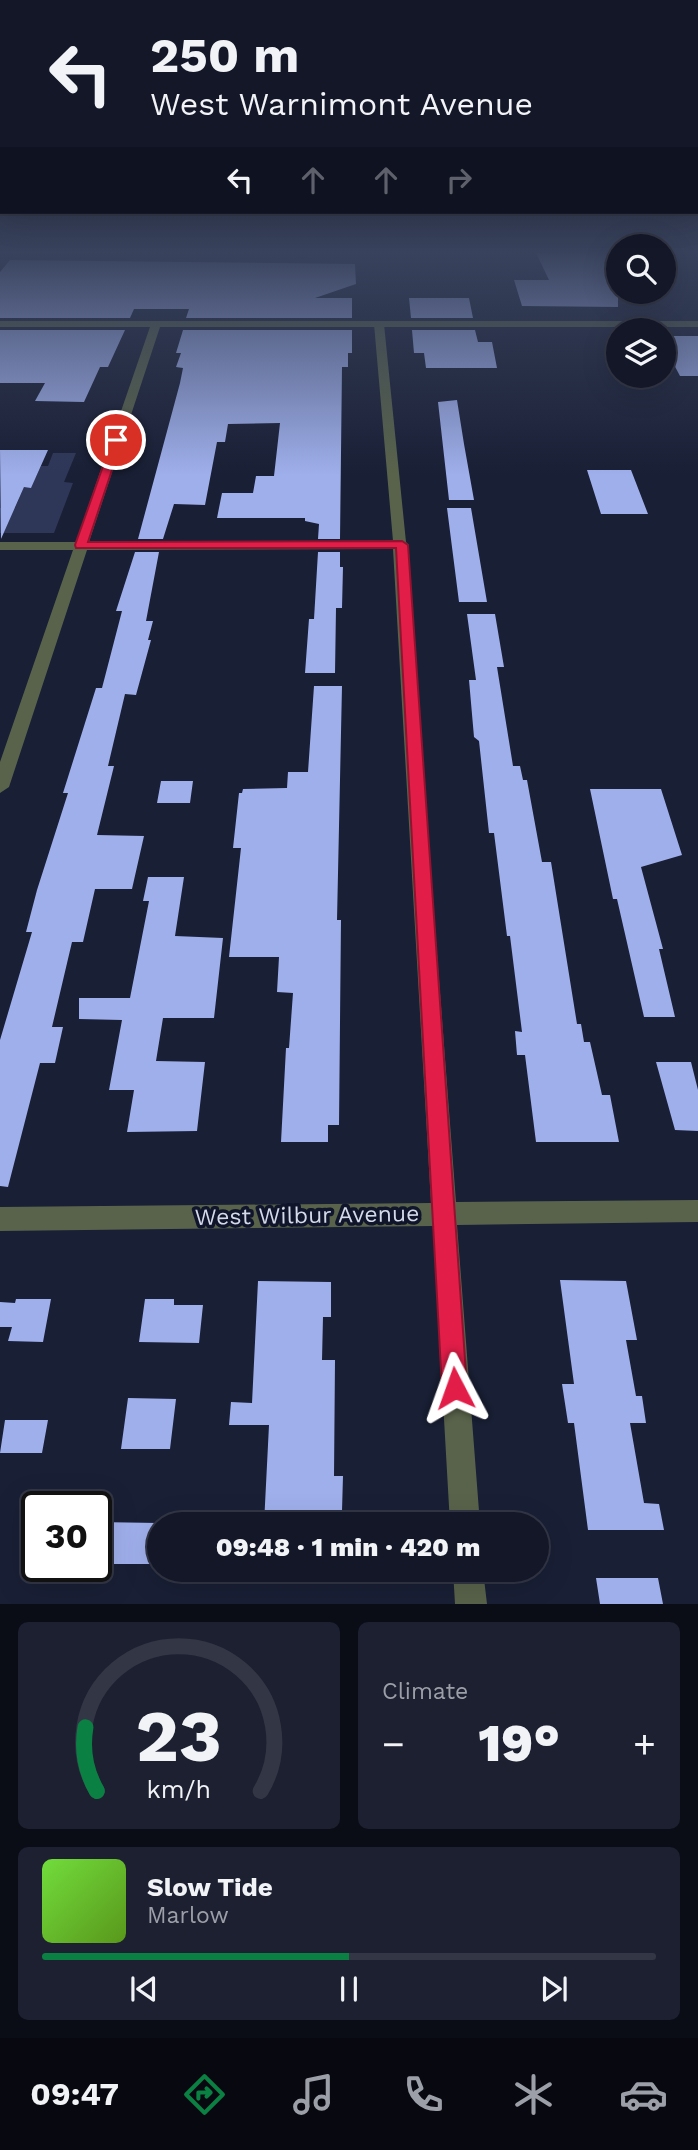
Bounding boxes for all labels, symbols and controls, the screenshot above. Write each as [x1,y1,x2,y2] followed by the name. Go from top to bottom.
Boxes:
[150,26,299,84] text: 250 m
[35,28,126,119] icon: left
[150,85,533,123] text: West Warnimont Avenue
[221,161,259,199] icon: left
[294,161,332,199] icon: ahead
[367,161,405,199] icon: ahead
[440,161,478,199] icon: right
[606,234,676,388] map controls
[606,234,676,304] button: search
[606,318,676,388] button: layers
[86,410,146,470] pin
[97,421,135,459] icon: arrive
[194,1200,420,1231] street label: West Wilbur Avenue
[418,1351,492,1425] position arrow
[21,1491,112,1582] speed limit sign: 30
[216,1532,480,1562] text: 09:48 · 1 min · 420 m
[382,1678,468,1705] text: Climate
[136,1694,222,1780] text: 23
[478,1713,560,1774] text: 19°
[382,1722,405,1766] text: −
[633,1722,656,1766] text: +
[147,1775,211,1804] text: km/h
[147,1872,273,1902] text: Slow Tide
[147,1902,229,1929] text: Marlow
[125,1970,163,2008] icon: previous
[330,1970,368,2008] icon: pause
[535,1970,573,2008] icon: next
[180,2070,229,2119] icon: directions
[289,2070,338,2119] icon: music
[399,2070,448,2119] icon: phone
[509,2070,558,2119] icon: climate
[619,2070,668,2119] icon: car
[30,2075,119,2113] text: 09:47

